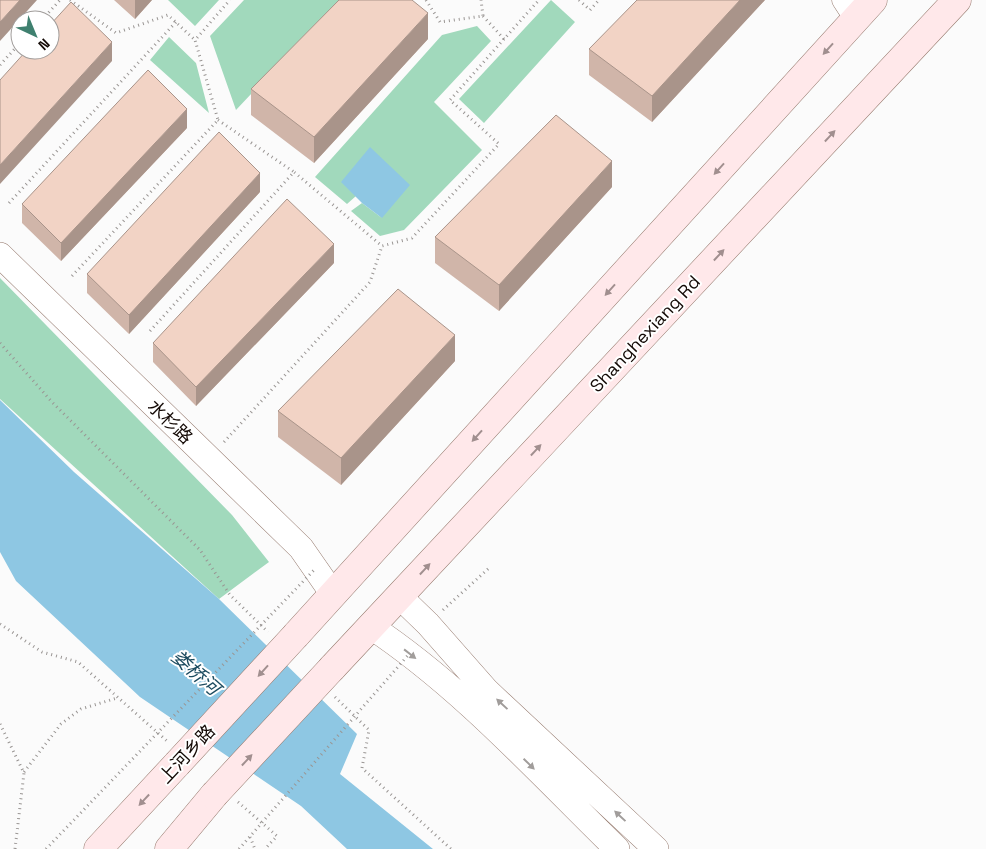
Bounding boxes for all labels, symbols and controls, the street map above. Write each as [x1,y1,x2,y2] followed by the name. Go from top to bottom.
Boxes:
[10,10,60,60] north arrow
[34,35,54,54] text: N
[822,43,834,55] one-way arrow
[824,130,836,142] one-way arrow
[713,163,725,175] one-way arrow
[713,249,725,261] one-way arrow
[584,270,705,397] street label: Shanghexiang Rd
[604,283,616,295] one-way arrow
[143,395,198,449] street label: 水杉路
[471,429,483,441] one-way arrow
[530,444,542,456] one-way arrow
[419,563,431,575] one-way arrow
[166,644,228,703] water label: 娄桥河
[403,648,416,659] one-way arrow
[257,665,269,677] one-way arrow
[496,698,508,710] one-way arrow
[154,719,220,788] street label: 上河乡路
[241,754,253,766] one-way arrow
[523,758,535,770] one-way arrow
[138,793,150,805] one-way arrow
[615,810,627,822] one-way arrow

